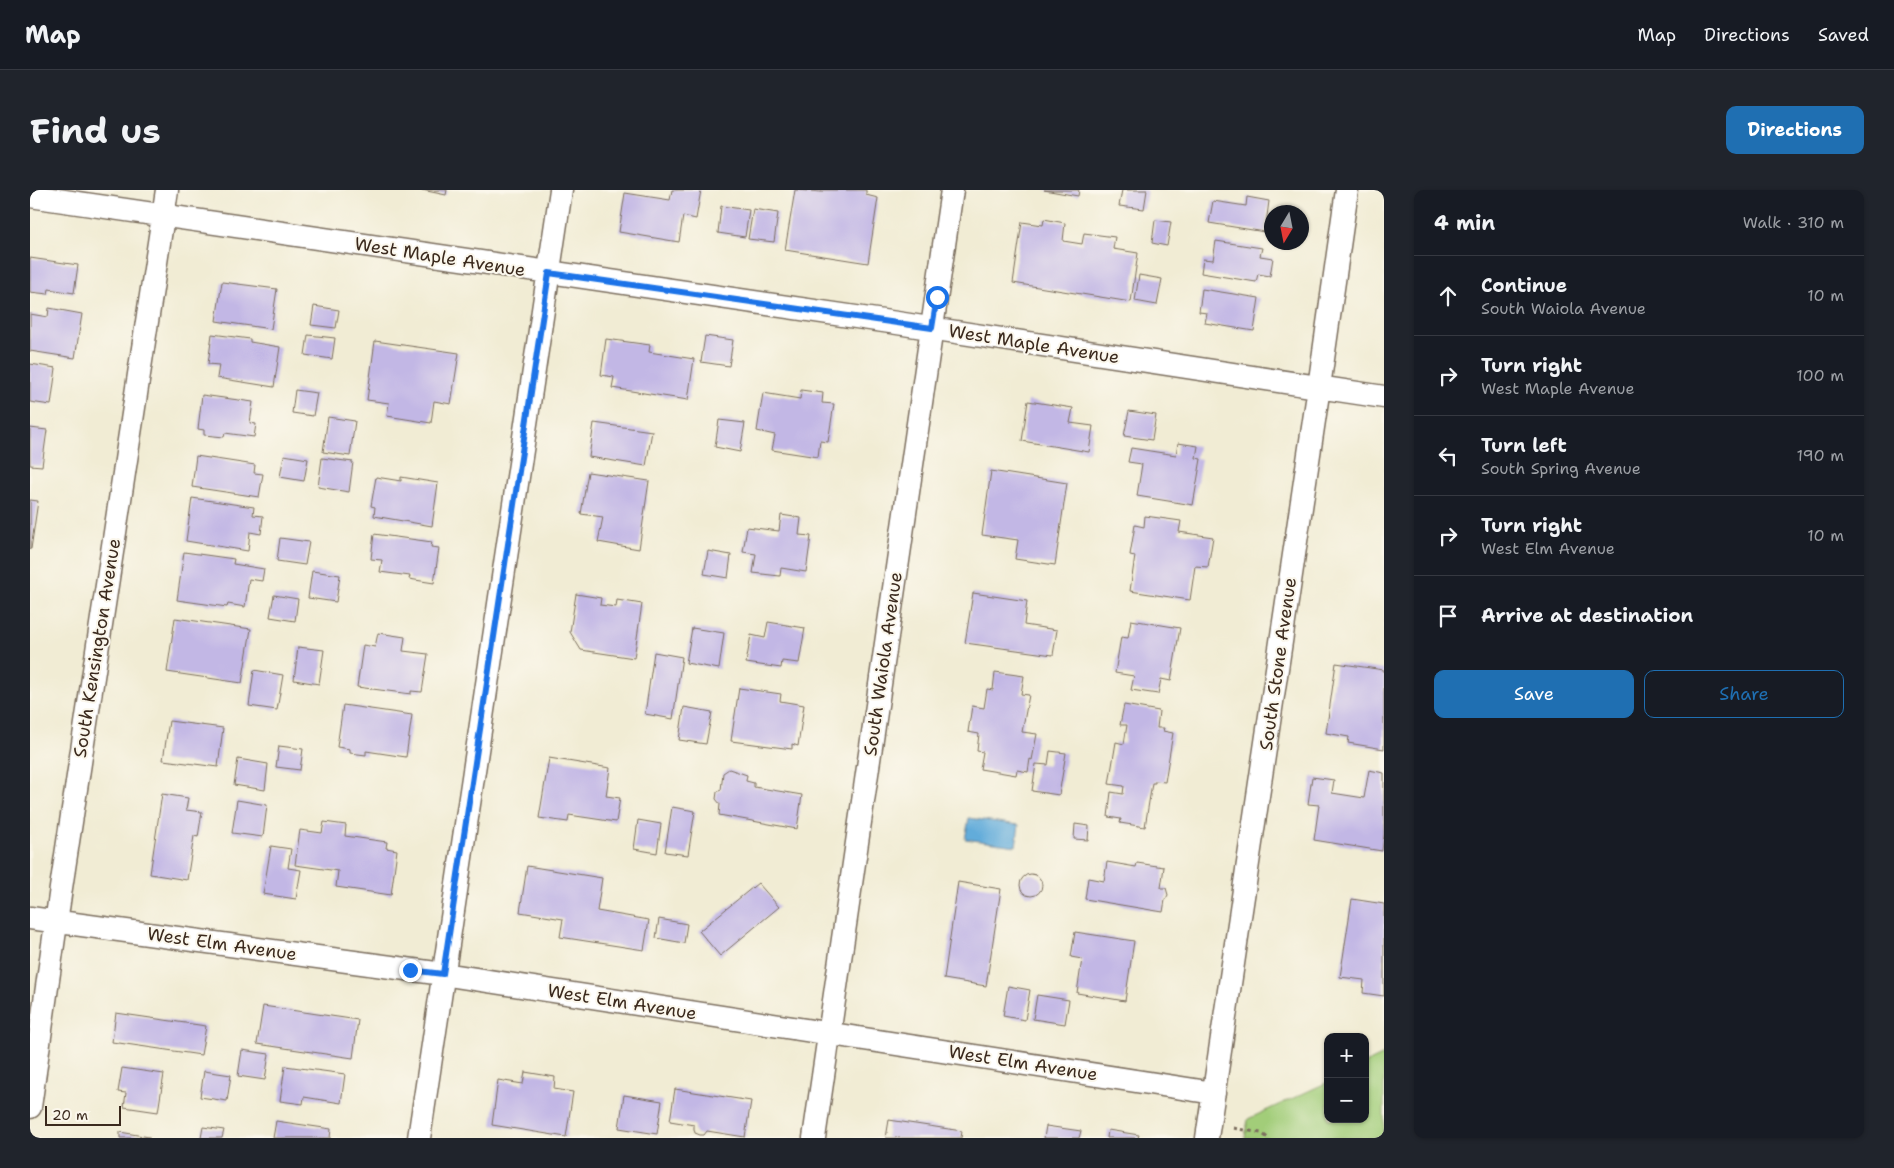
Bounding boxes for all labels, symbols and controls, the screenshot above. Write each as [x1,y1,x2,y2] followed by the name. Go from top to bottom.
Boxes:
[25,19,81,51] text: Map
[1638,23,1676,47] text: Map
[1704,23,1790,47] text: Directions
[1818,23,1869,47] text: Saved
[1726,106,1864,154] button: Directions
[30,107,161,154] text: Find us
[1264,205,1309,250] north arrow
[1434,209,1495,237] text: 4 min
[1743,212,1844,233] text: Walk · 310 m
[353,232,527,282] street label: West Maple Avenue
[1481,273,1567,298] text: Continue
[1434,282,1462,310] icon: ahead
[1807,285,1844,306] text: 10 m
[926,286,949,309] route start
[1481,298,1646,319] text: South Waiola Avenue
[947,319,1121,369] street label: West Maple Avenue
[1481,353,1582,378] text: Turn right
[1434,362,1462,390] icon: right
[1796,365,1844,386] text: 100 m
[1481,378,1635,399] text: West Maple Avenue
[1481,433,1567,458] text: Turn left
[1434,442,1462,470] icon: left
[1797,445,1844,466] text: 190 m
[1481,458,1641,479] text: South Spring Avenue
[1481,513,1582,538] text: Turn right
[1434,522,1462,550] icon: right
[1807,525,1844,546] text: 10 m
[68,537,126,759] street label: South Kensington Avenue
[1481,538,1615,559] text: West Elm Avenue
[858,570,908,758] street label: South Waiola Avenue
[1254,576,1302,752] street label: South Stone Avenue
[1434,602,1462,630] icon: arrive
[1481,603,1693,628] text: Arrive at destination
[1434,670,1634,718] button: Save
[1644,670,1844,718] button: Share
[146,922,298,966] street label: West Elm Avenue
[399,959,422,982] route end
[546,978,698,1026] street label: West Elm Avenue
[1324,1033,1369,1123] map controls
[1324,1033,1369,1078] button: +
[947,1039,1099,1087] street label: West Elm Avenue
[1324,1078,1369,1123] button: −
[45,1103,121,1126] scale bar
[52,1106,88,1124] text: 20 m

